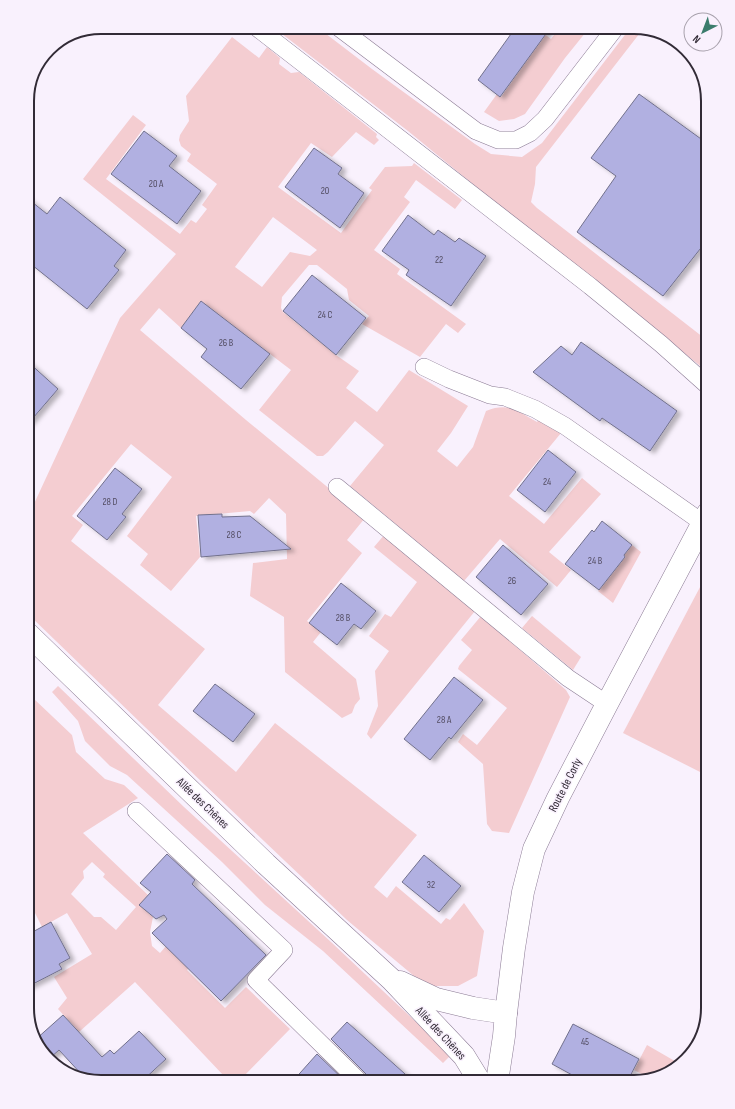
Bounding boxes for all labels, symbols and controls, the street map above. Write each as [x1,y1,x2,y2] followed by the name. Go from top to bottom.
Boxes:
[683,12,723,52] north arrow
[690,32,703,46] text: N
[149,178,164,190] house number: 20 A
[321,185,329,197] house number: 20
[435,254,443,266] house number: 22
[318,309,332,321] house number: 24 C
[219,337,234,349] house number: 26 B
[543,476,551,488] house number: 24
[102,496,118,508] house number: 28 D
[227,529,242,541] house number: 28 C
[588,555,603,567] house number: 24 B
[508,575,516,587] house number: 26
[336,612,351,624] house number: 28 B
[437,714,452,726] house number: 28 A
[545,755,586,815] street label: Route de Corly
[172,774,232,832] street label: Allée des Chênes
[427,879,435,891] house number: 32
[411,1003,469,1063] street label: Allée des Chênes
[581,1036,589,1048] house number: 45

